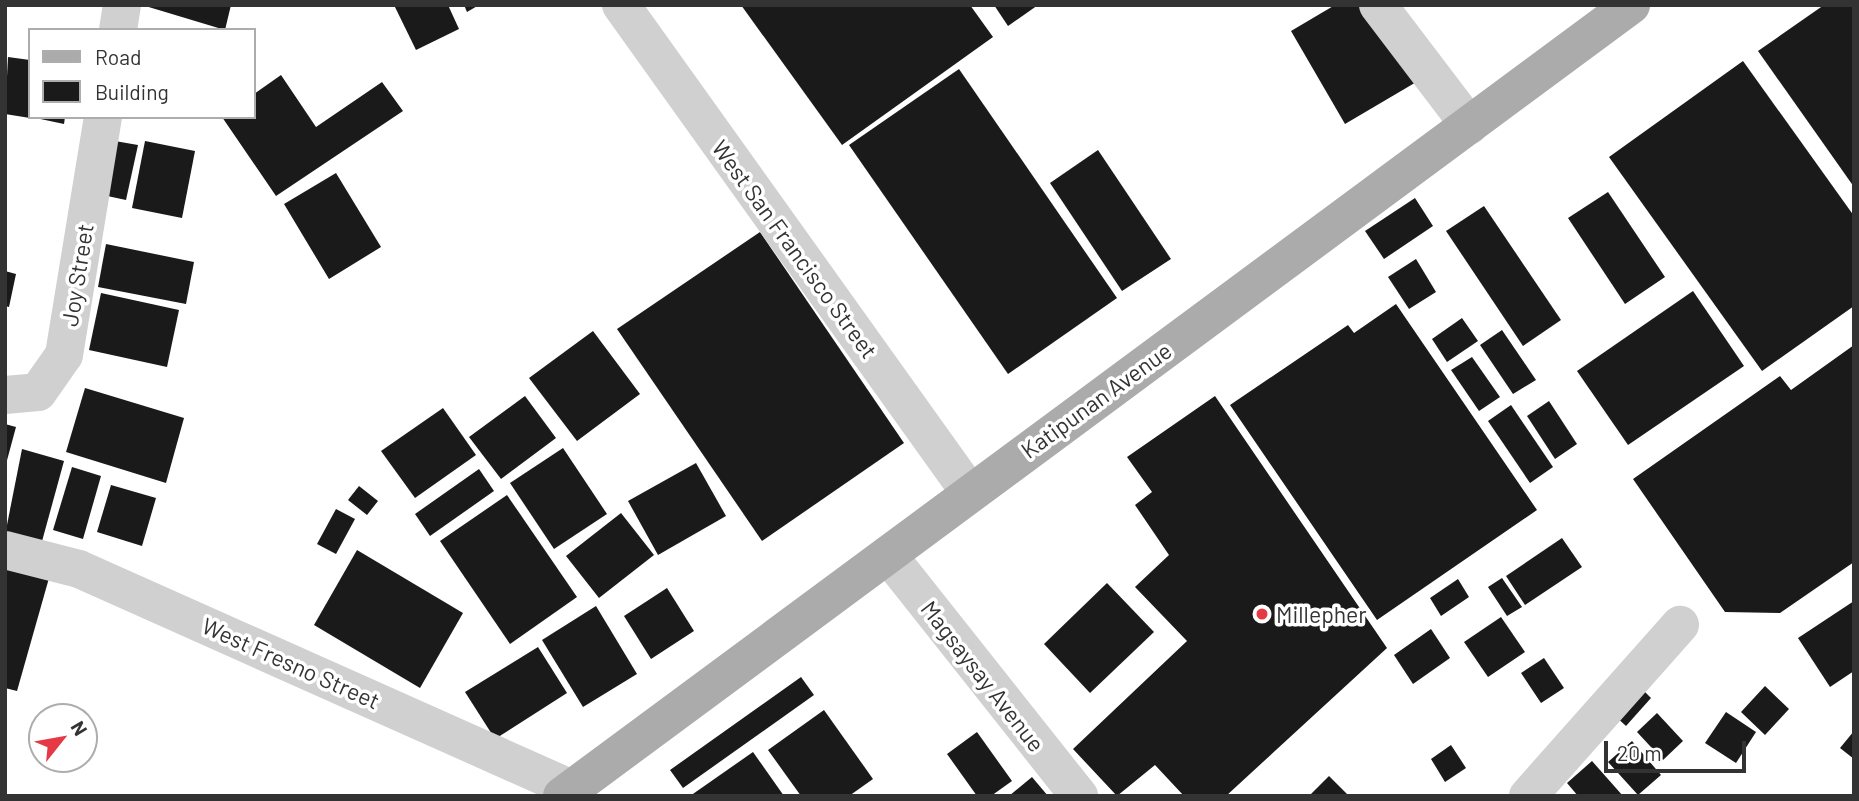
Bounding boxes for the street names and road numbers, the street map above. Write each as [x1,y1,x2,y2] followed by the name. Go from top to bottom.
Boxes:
[707,134,883,364] street label: West San Francisco Street
[55,222,99,328] street label: Joy Street
[1015,336,1177,464] street label: Katipunan Avenue
[916,595,1050,757] street label: Magsaysay Avenue
[198,611,384,715] street label: West Fresno Street

